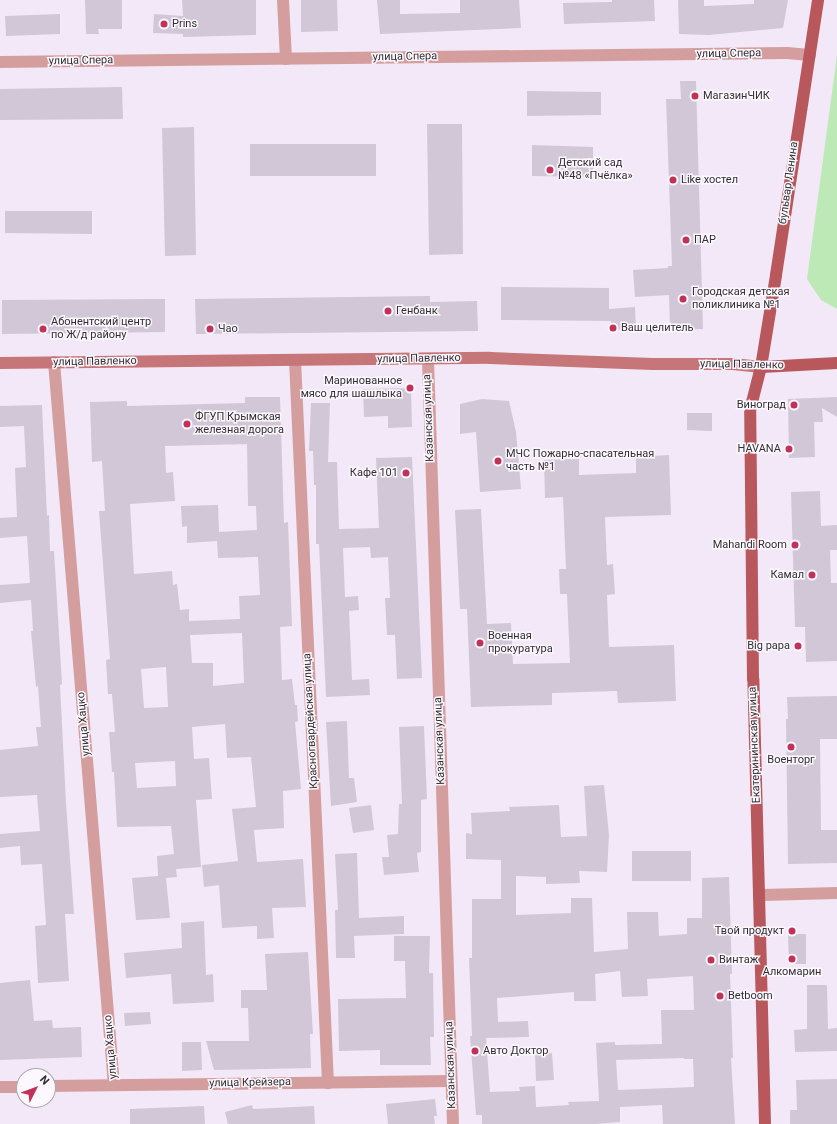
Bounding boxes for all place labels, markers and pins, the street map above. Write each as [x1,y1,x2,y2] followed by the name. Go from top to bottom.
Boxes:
[172,17,197,31] place label: Prins
[159,19,169,29] marker: Prins
[703,89,770,103] place label: МагазинЧИК
[690,91,700,101] marker: МагазинЧИК
[558,157,633,183] place label: Детский сад №48 «Пчёлка»
[545,165,555,175] marker: Детский сад №48 «Пчёлка»
[681,173,738,187] place label: Like хостел
[668,175,678,185] marker: Like хостел
[694,233,716,247] place label: ПАР
[681,235,691,245] marker: ПАР
[692,286,790,312] place label: Городская детская поликлиника №1
[677,293,689,305] marker: Городская детская поликлиника №1
[396,304,438,318] place label: Генбанк
[383,306,393,316] marker: Генбанк
[51,316,151,342] place label: Абонентский центр по Ж/д району
[621,321,694,335] place label: Ваш целитель
[218,322,238,336] place label: Чао
[608,323,618,333] marker: Ваш целитель
[38,324,48,334] marker: Абонентский центр по Ж/д району
[205,324,215,334] marker: Чао
[301,375,402,401] place label: Маринованное мясо для шашлыка
[405,383,415,393] marker: Маринованное мясо для шашлыка
[737,398,786,412] place label: Виноград
[789,400,799,410] marker: Виноград
[195,411,284,437] place label: ФГУП Крымская железная дорога
[182,419,192,429] marker: ФГУП Крымская железная дорога
[737,442,781,456] place label: HAVANA
[784,444,794,454] marker: HAVANA
[506,448,654,474] place label: МЧС Пожарно-спасательная часть №1
[493,456,503,466] marker: МЧС Пожарно-спасательная часть №1
[350,466,398,480] place label: Кафе 101
[401,468,411,478] marker: Кафе 101
[713,538,787,552] place label: Mahandi Room
[790,540,800,550] marker: Mahandi Room
[770,568,804,582] place label: Камал
[807,570,817,580] marker: Камал
[488,630,553,656] place label: Военная прокуратура
[475,638,485,648] marker: Военная прокуратура
[747,639,790,653] place label: Big papa
[793,641,803,651] marker: Big papa
[786,742,796,752] marker: Военторг
[767,753,815,767] place label: Военторг
[715,924,784,938] place label: Твой продукт
[787,926,797,936] marker: Твой продукт
[719,953,758,967] place label: Винтаж
[787,954,797,964] marker: Алкомарин
[706,955,716,965] marker: Винтаж
[763,965,821,979] place label: Алкомарин
[728,989,773,1003] place label: Betboom
[715,991,725,1001] marker: Betboom
[483,1044,548,1058] place label: Авто Доктор
[470,1046,480,1056] marker: Авто Доктор

